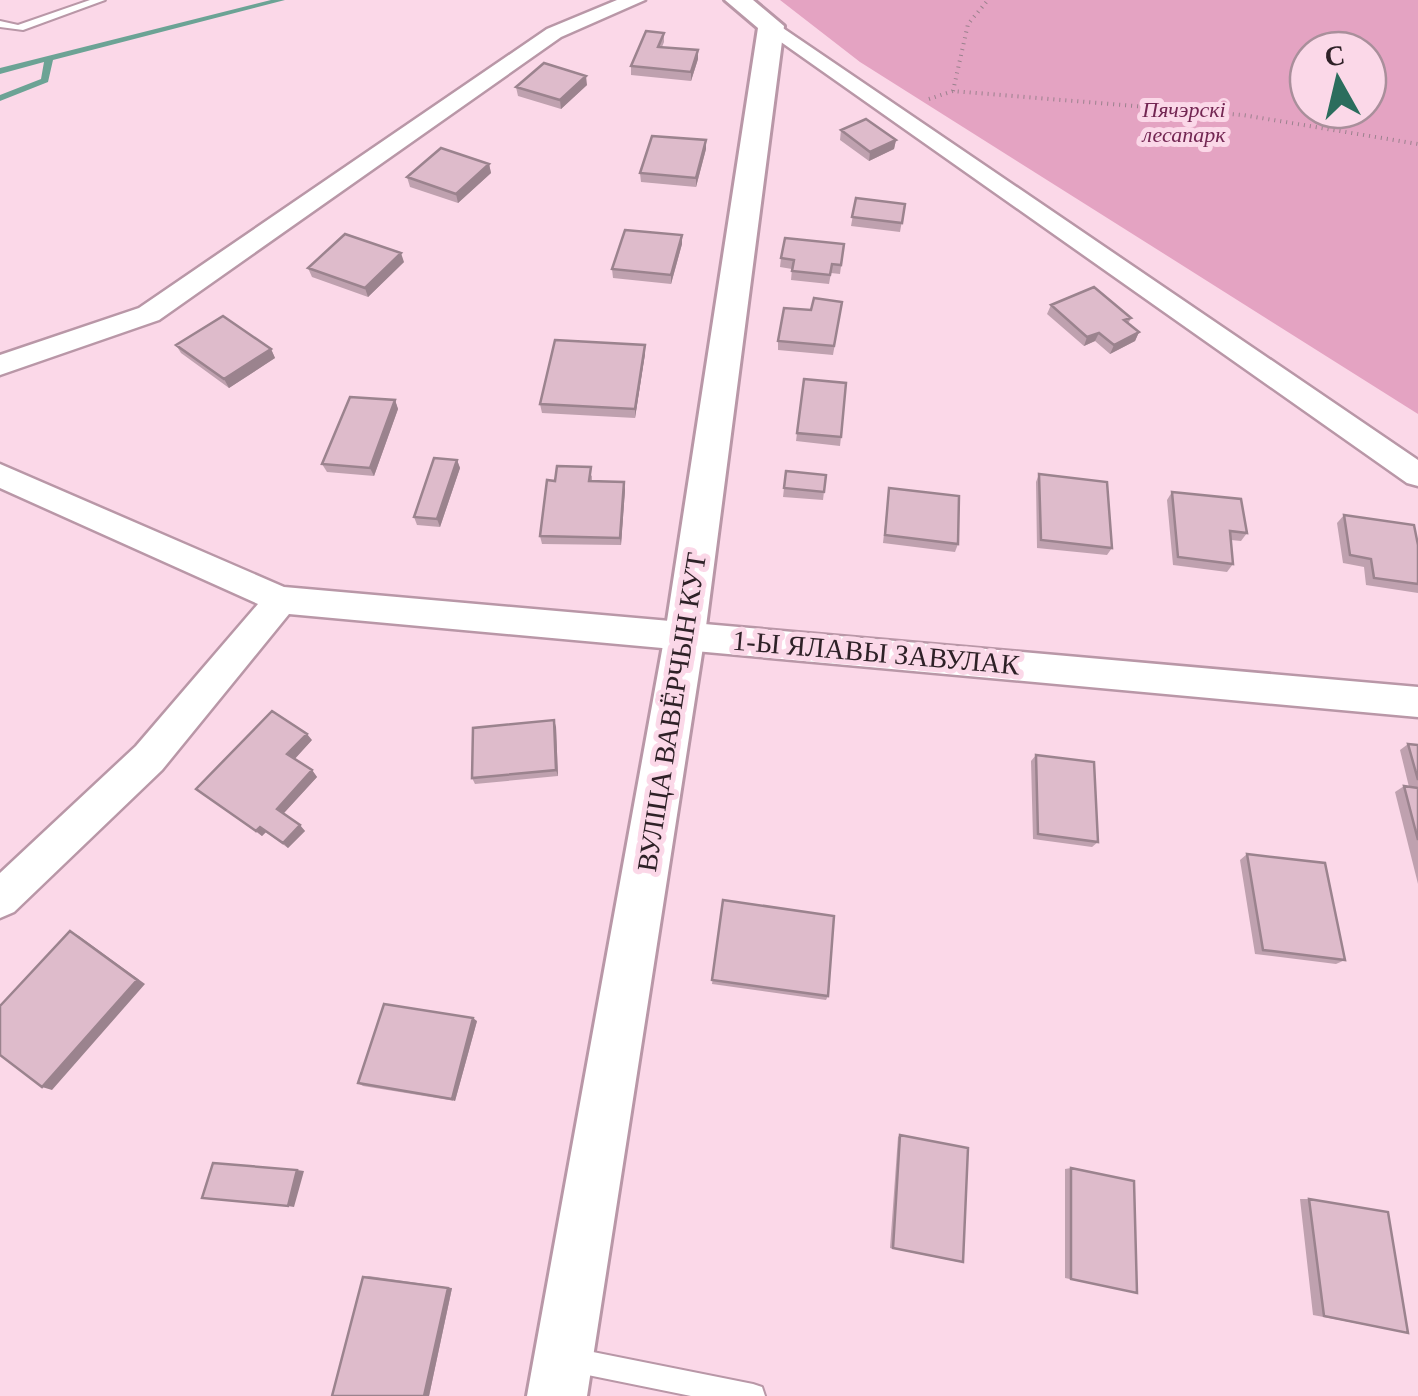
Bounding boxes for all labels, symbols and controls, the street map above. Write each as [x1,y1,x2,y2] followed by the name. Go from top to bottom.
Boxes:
[1288,30,1388,130] north arrow
[1322,39,1347,72] text: С
[1140,97,1226,147] park label: Пячэрскі лесапарк
[631,551,712,874] street label: ВУЛІЦА ВАВЁРЧЫН КУТ
[731,625,1021,681] street label: 1-Ы ЯЛАВЫ ЗАВУЛАК

